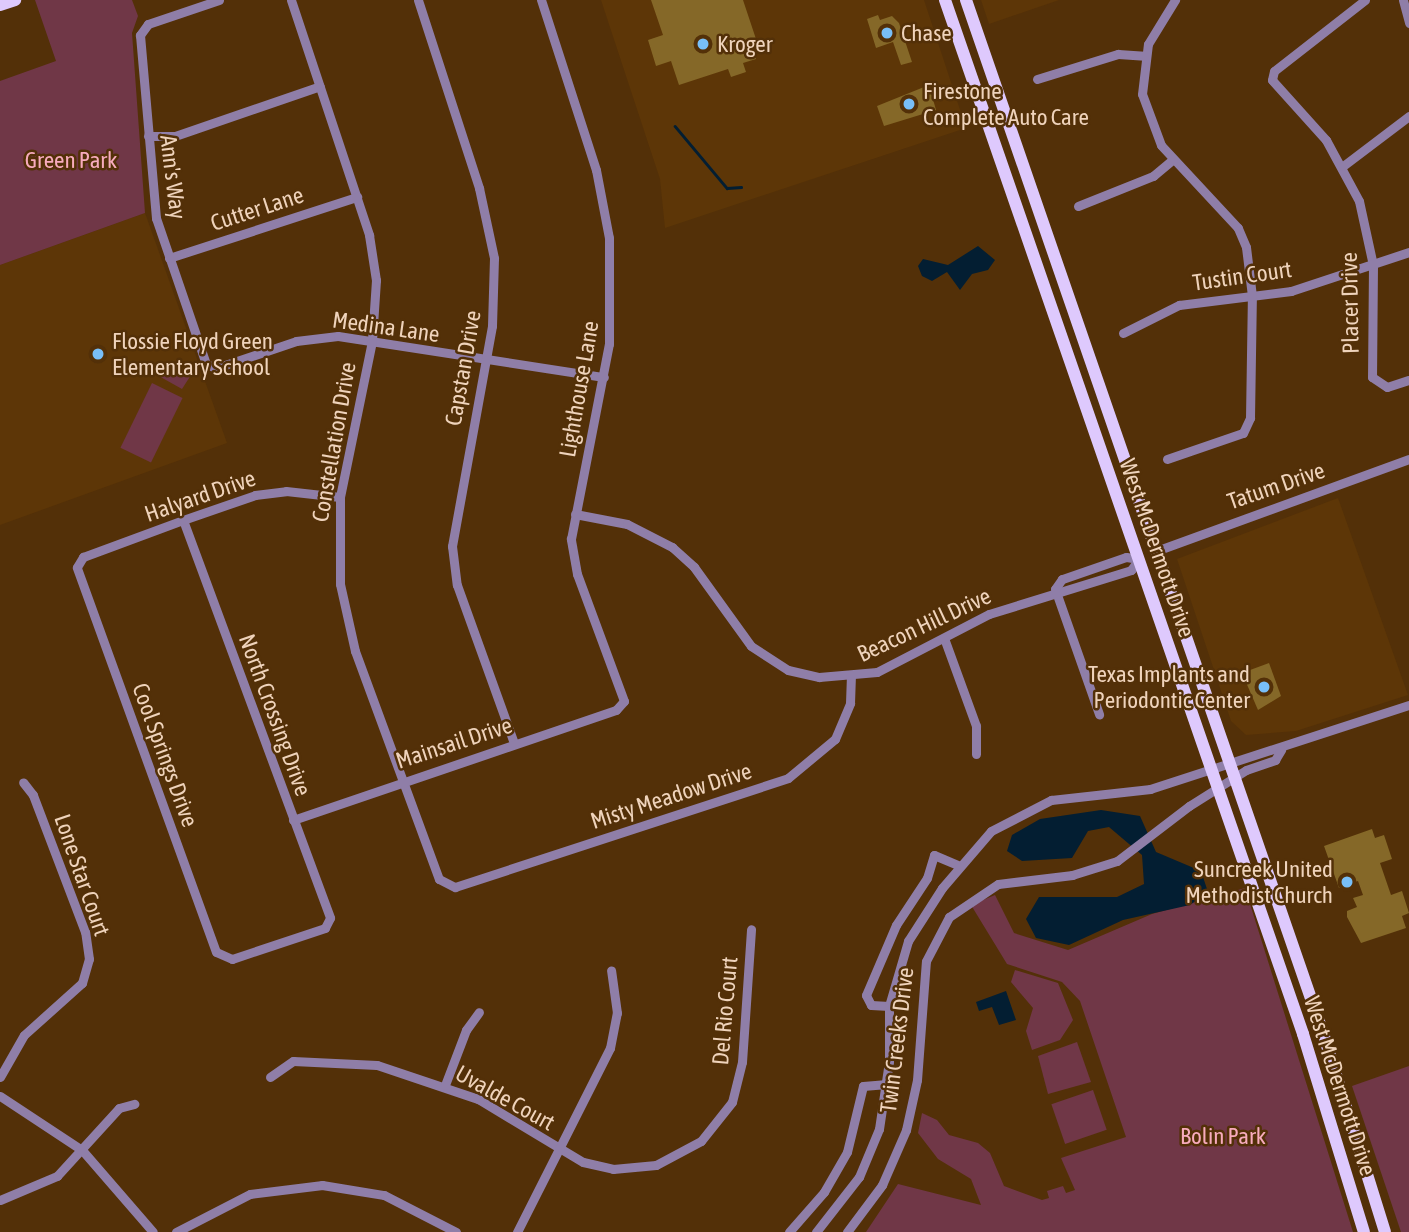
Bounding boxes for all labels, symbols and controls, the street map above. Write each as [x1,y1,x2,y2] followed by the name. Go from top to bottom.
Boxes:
[901,19,952,47] place label: Chase
[879,25,895,41] marker: Chase
[717,30,773,58] place label: Kroger
[695,36,711,52] marker: Kroger
[923,77,1089,131] place label: Firestone Complete Auto Care
[901,96,917,112] marker: Firestone Complete Auto Care
[154,133,192,221] street label: Ann's Way
[25,146,117,174] park label: Green Park
[207,181,307,237] street label: Cutter Lane
[1335,252,1365,354] street label: Placer Drive
[1191,255,1293,297] street label: Tustin Court
[331,306,441,348] street label: Medina Lane
[439,308,487,428] street label: Capstan Drive
[553,319,605,459] street label: Lighthouse Lane
[112,327,273,381] place label: Flossie Floyd Green Elementary School
[90,346,106,362] marker: Flossie Floyd Green Elementary School
[306,360,362,524] street label: Constellation Drive
[1114,455,1200,641] street label: West McDermott Drive
[1224,456,1328,516] street label: Tatum Drive
[141,464,259,528] street label: Halyard Drive
[853,582,995,668] street label: Beacon Hill Drive
[233,630,317,800] street label: North Crossing Drive
[1088,660,1250,714] place label: Texas Implants and Periodontic Center
[126,679,204,831] street label: Cool Springs Drive
[1256,679,1272,695] marker: Texas Implants and Periodontic Center
[392,711,516,775] street label: Mainsail Drive
[587,757,755,835] street label: Misty Meadow Drive
[48,811,116,939] street label: Lone Star Court
[1185,855,1333,909] place label: Suncreek United Methodist Church
[1339,874,1355,890] marker: Suncreek United Methodist Church
[707,956,743,1066] street label: Del Rio Court
[874,966,920,1114] street label: Twin Creeks Drive
[1298,993,1382,1179] street label: West McDermott Drive
[451,1059,559,1137] street label: Uvalde Court
[1180,1122,1266,1150] park label: Bolin Park

